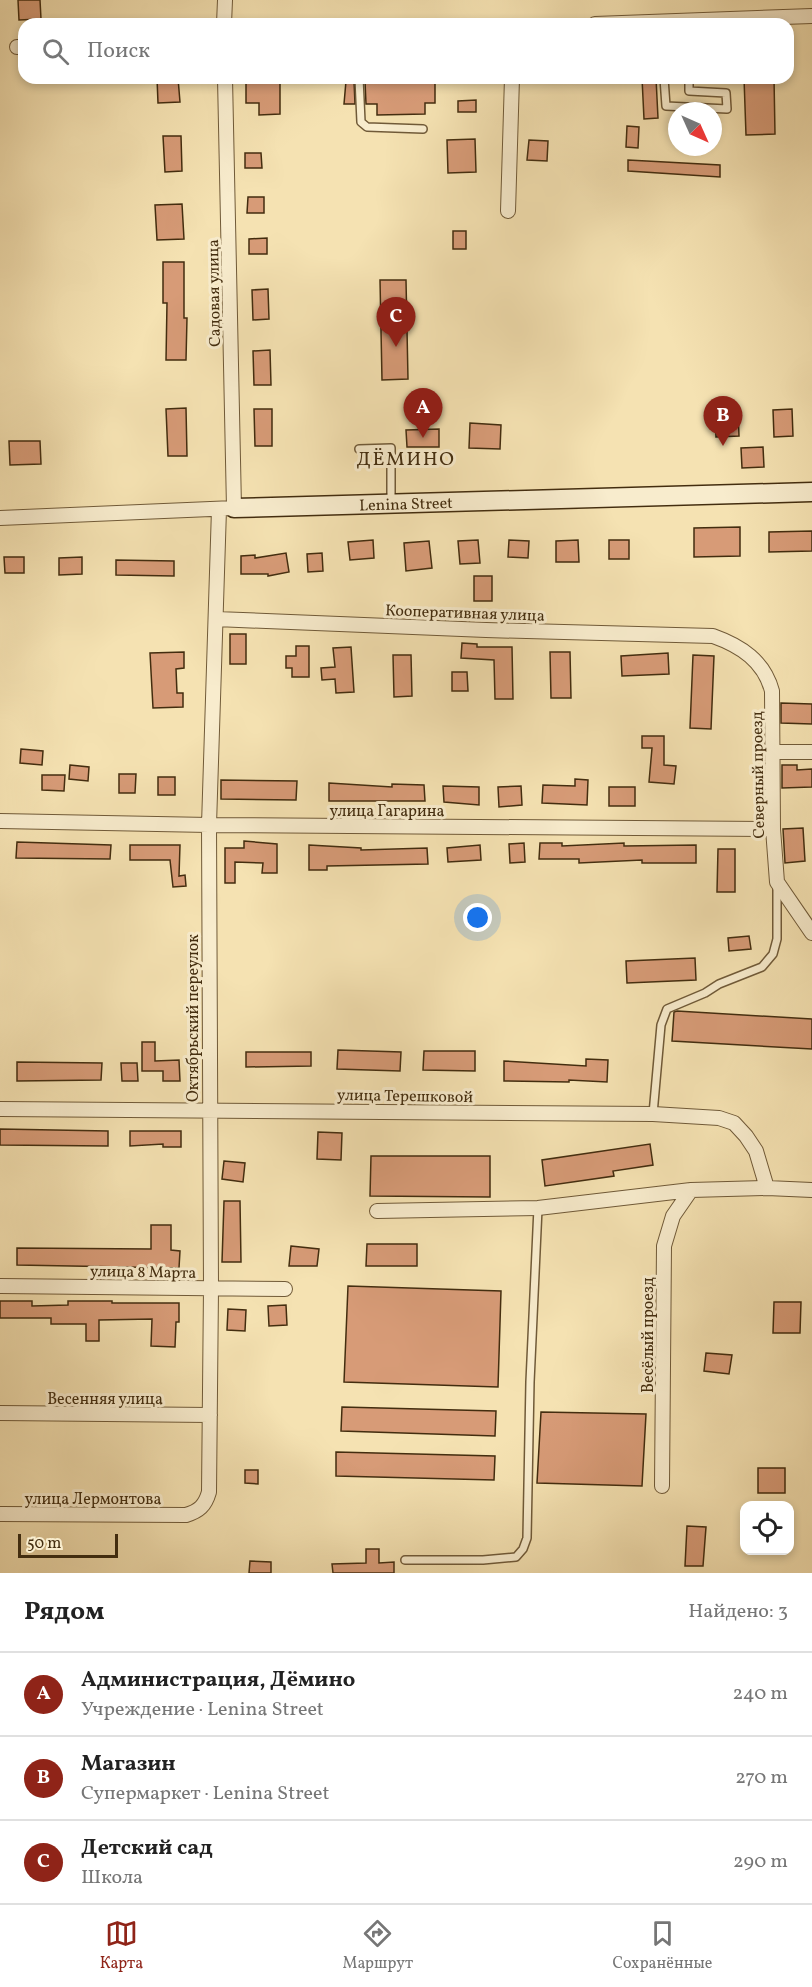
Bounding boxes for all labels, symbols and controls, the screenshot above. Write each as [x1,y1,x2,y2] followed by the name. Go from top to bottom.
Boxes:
[18,18,794,84] search box
[39,35,72,68] icon: search
[87,36,150,67] text: Поиск
[668,102,722,156] north arrow
[203,239,227,347] street label: Садовая улица
[376,298,416,347] pin: C
[404,388,442,438] pin: A
[704,396,742,446] pin: B
[357,446,455,474] district label: ДЁМИНО
[359,493,453,518] street label: Lenina Street
[385,600,545,628] street label: Кооперативная улица
[747,711,771,839] street label: Северный проезд
[330,801,444,823] street label: улица Гагарина
[463,903,492,932] your location
[183,934,205,1102] street label: Октябрьский переулок
[337,1085,474,1109] street label: улица Терешковой
[90,1261,196,1285] street label: улица 8 Марта
[638,1277,660,1393] street label: Весёлый проезд
[47,1389,163,1411] street label: Весенняя улица
[25,1489,161,1511] street label: улица Лермонтова
[740,1501,794,1555] map controls
[740,1501,794,1555] button: locate
[18,1531,118,1558] scale bar
[27,1533,61,1555] text: 50 m
[24,1594,104,1630] text: Рядом
[688,1598,788,1626] text: Найдено: 3
[81,1665,355,1696] text: Администрация, Дёмино
[36,1680,51,1708] text: A
[733,1680,788,1708] text: 240 m
[81,1696,324,1724] text: Учреждение · Lenina Street
[81,1749,176,1780] text: Магазин
[37,1764,50,1792] text: B
[735,1764,788,1792] text: 270 m
[81,1780,330,1808] text: Супермаркет · Lenina Street
[81,1833,213,1864] text: Детский сад
[37,1848,50,1876] text: C
[733,1848,788,1876] text: 290 m
[81,1864,143,1892] text: Школа
[100,1917,143,1975] tab: Карта
[342,1917,413,1975] tab: Маршрут
[612,1917,712,1975] tab: Сохранённые

